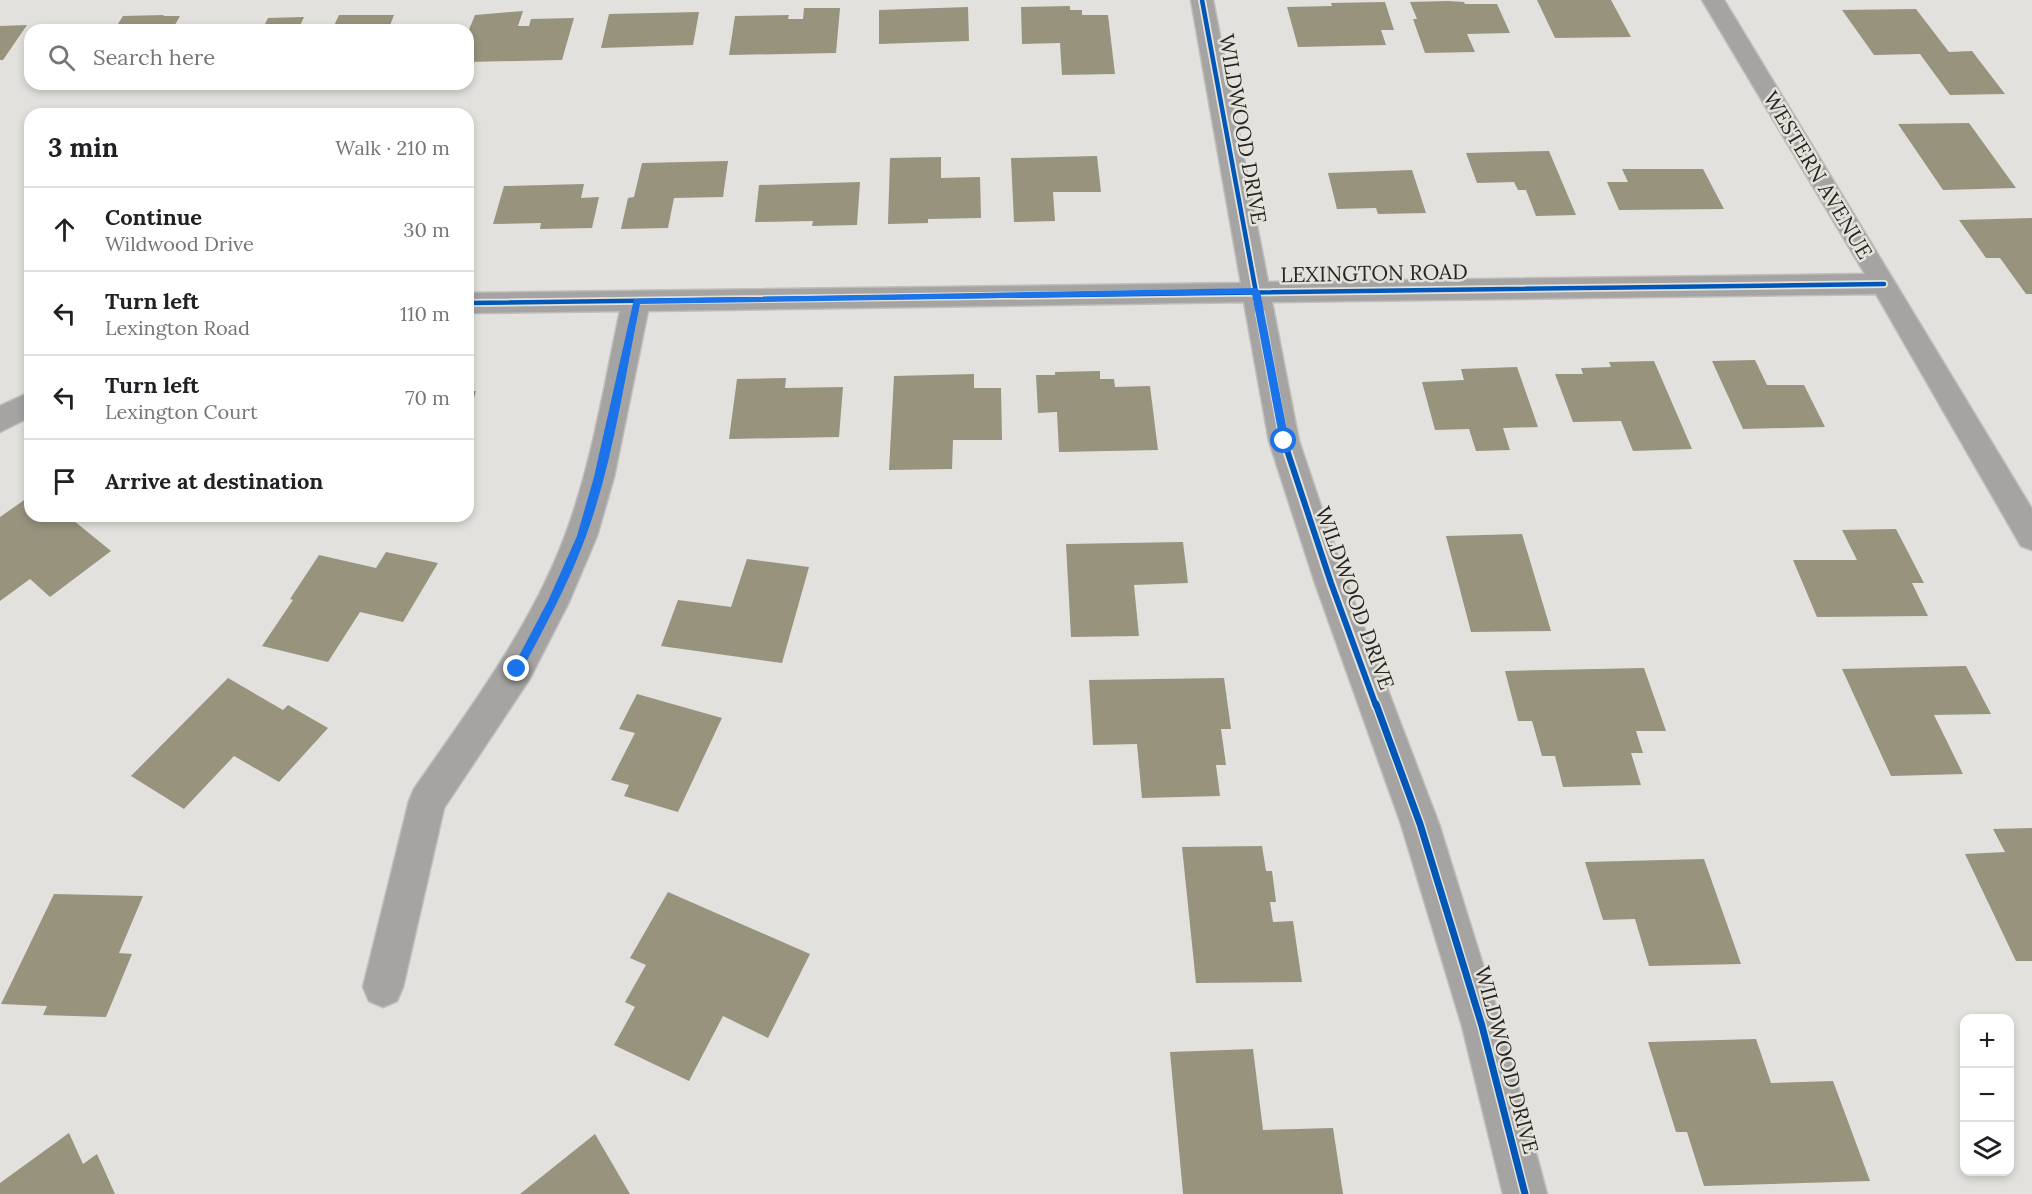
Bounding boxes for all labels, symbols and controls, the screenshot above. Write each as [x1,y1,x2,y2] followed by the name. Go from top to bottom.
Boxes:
[24,24,474,90] search box
[1213,32,1273,226] street label: WILDWOOD DRIVE
[45,41,78,74] icon: search
[93,43,215,71] text: Search here
[1757,86,1879,264] street label: WESTERN AVENUE
[48,131,118,164] text: 3 min
[335,135,450,160] text: Walk · 210 m
[105,203,202,231] text: Continue
[48,213,81,246] icon: ahead
[403,217,450,242] text: 30 m
[105,231,254,256] text: Wildwood Drive
[1280,258,1468,288] street label: LEXINGTON ROAD
[105,287,199,315] text: Turn left
[48,297,81,330] icon: left
[400,301,450,326] text: 110 m
[105,315,250,340] text: Lexington Road
[105,371,199,399] text: Turn left
[48,381,81,414] icon: left
[405,385,450,410] text: 70 m
[105,399,258,424] text: Lexington Court
[1270,427,1296,453] route start
[48,465,81,498] icon: arrive
[105,467,323,495] text: Arrive at destination
[1309,503,1401,693] street label: WILDWOOD DRIVE
[503,655,529,681] route end
[1469,963,1545,1157] street label: WILDWOOD DRIVE
[1960,1014,2014,1176] map controls
[1960,1014,2014,1068] button: +
[1960,1068,2014,1122] button: −
[1960,1122,2014,1176] button: layers

